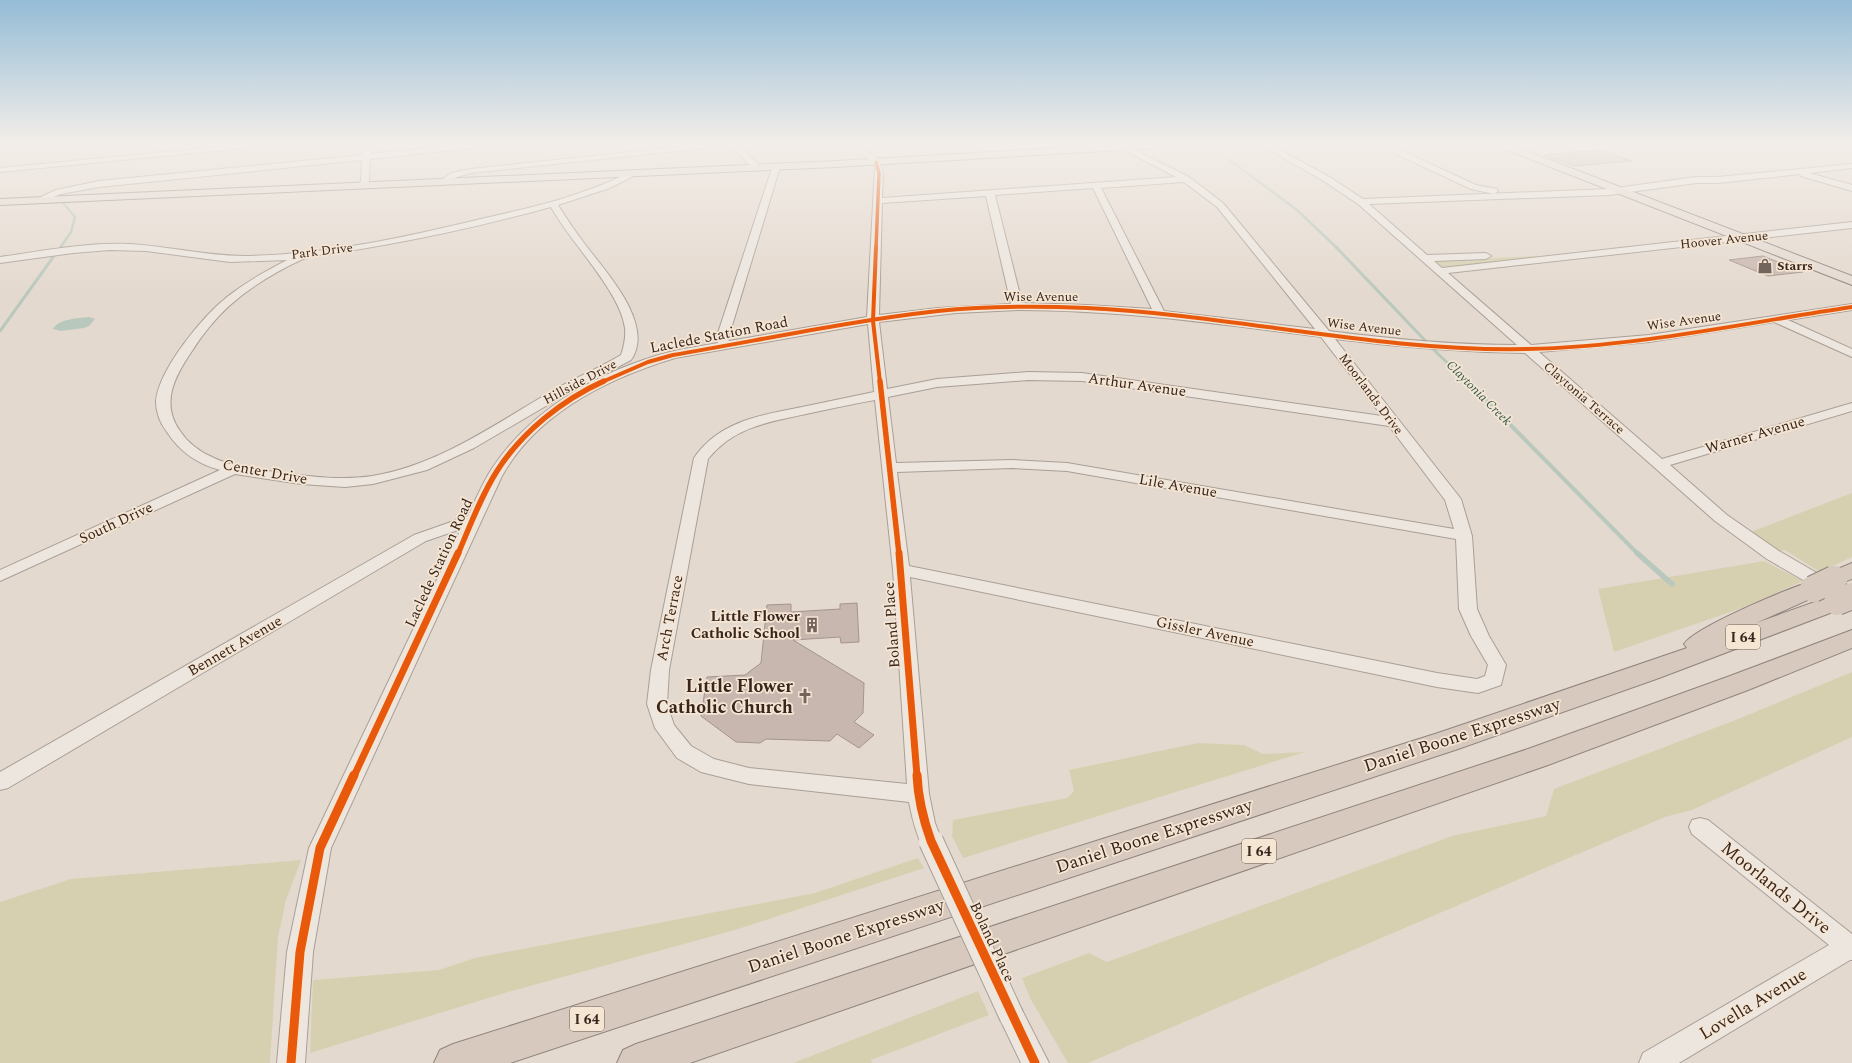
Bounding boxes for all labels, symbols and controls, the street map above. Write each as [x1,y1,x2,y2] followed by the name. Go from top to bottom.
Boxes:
[1679,225,1769,255] street label: Hoover Avenue
[290,237,354,265] street label: Park Drive
[1777,256,1813,276] place label: Starrs
[1756,257,1774,275] shop icon: Starrs
[1004,287,1078,307] street label: Wise Avenue
[1646,306,1722,336] street label: Wise Avenue
[648,310,790,360] street label: Laclede Station Road
[1326,313,1402,341] street label: Wise Avenue
[1334,349,1408,439] street label: Moorlands Drive
[540,354,620,410] street label: Hillside Drive
[1442,356,1516,430] water label: Claytonia Creek
[1539,357,1629,439] street label: Claytonia Terrace
[1086,367,1188,403] street label: Arthur Avenue
[1702,410,1808,460] street label: Warner Avenue
[221,453,309,491] street label: Center Drive
[1137,468,1219,504] street label: Lile Avenue
[399,495,479,631] street label: Laclede Station Road
[75,496,157,550] street label: South Drive
[650,573,690,663] street label: Arch Terrace
[878,581,906,669] street label: Boland Place
[691,605,801,645] place label: Little Flower Catholic School
[183,610,287,682] street label: Bennett Avenue
[1154,610,1256,654] street label: Gissler Avenue
[803,616,821,634] building icon: Little Flower Catholic School
[1726,625,1760,649] road number: I 64
[656,673,793,721] place label: Little Flower Catholic Church
[796,687,814,705] church icon: Little Flower Catholic Church
[1360,690,1565,780] street label: Daniel Boone Expressway
[1052,791,1257,881] street label: Daniel Boone Expressway
[1715,835,1837,941] street label: Moorlands Drive
[1242,839,1276,863] road number: I 64
[744,891,949,981] street label: Daniel Boone Expressway
[963,898,1021,986] street label: Boland Place
[1694,961,1812,1047] street label: Lovella Avenue
[570,1007,604,1031] road number: I 64

